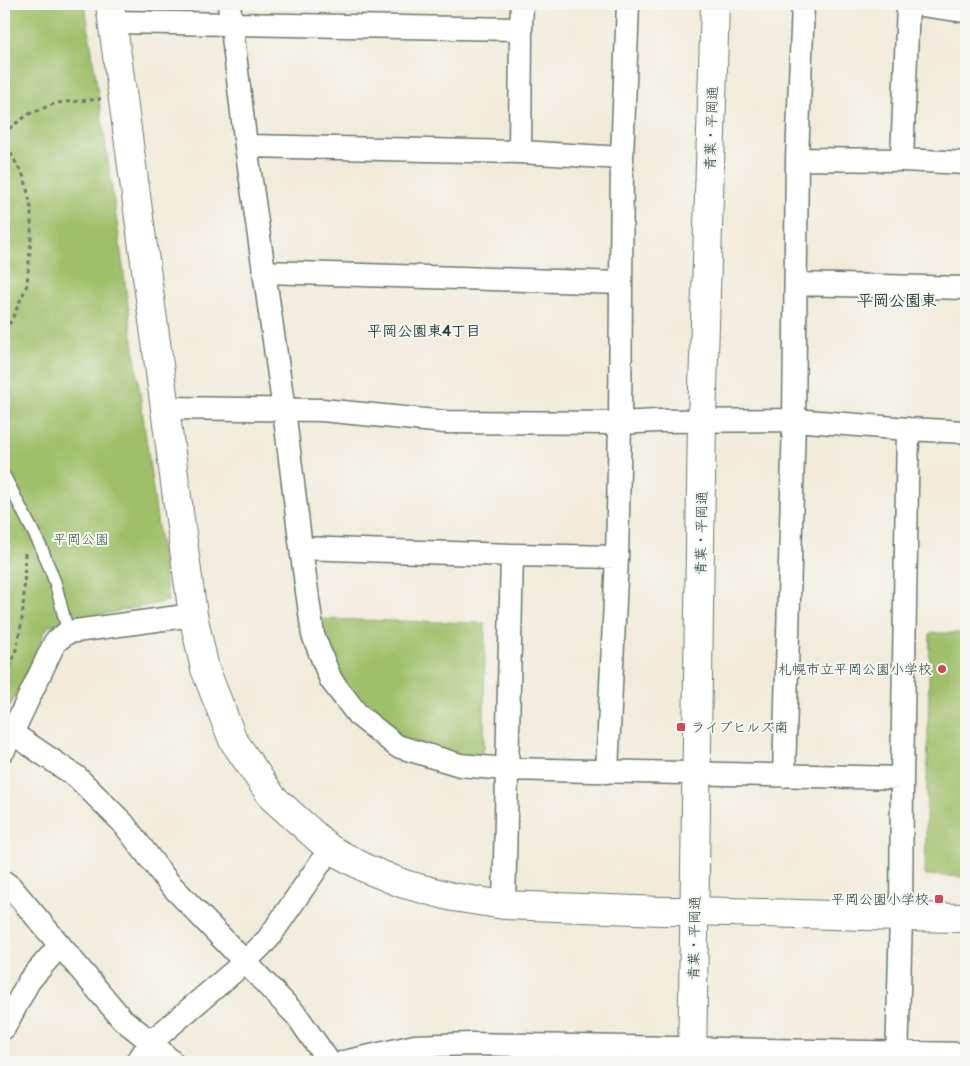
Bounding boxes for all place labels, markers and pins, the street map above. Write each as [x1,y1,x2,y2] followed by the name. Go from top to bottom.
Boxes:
[778,661,932,678] place label: 札幌市立平岡公園小学校
[936,663,948,675] marker: 札幌市立平岡公園小学校
[691,719,788,736] place label: ライブヒルズ南
[675,721,687,733] marker: ライブヒルズ南
[831,891,929,908] place label: 平岡公園小学校
[933,893,945,905] marker: 平岡公園小学校

